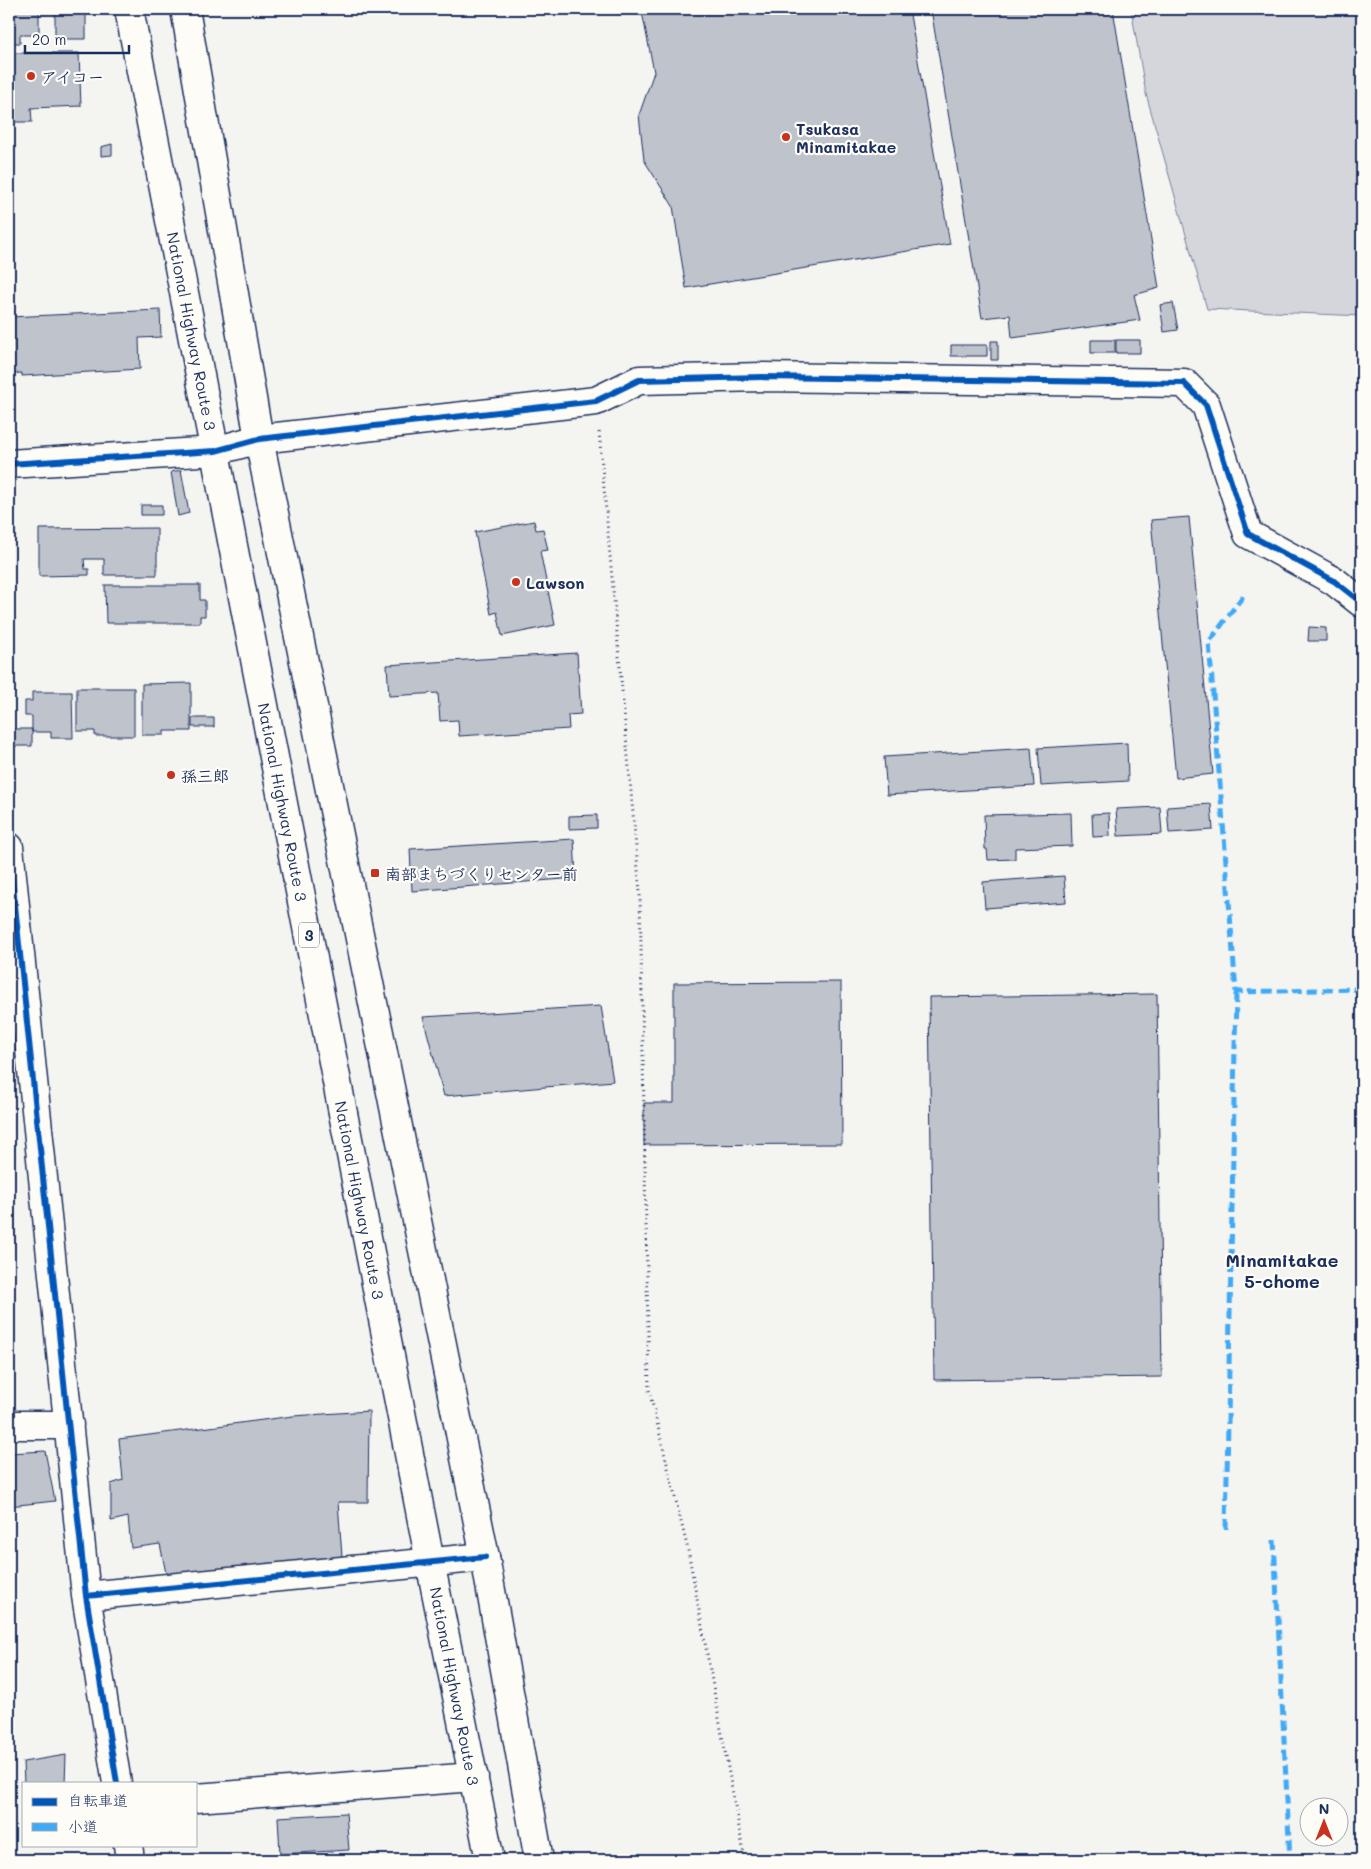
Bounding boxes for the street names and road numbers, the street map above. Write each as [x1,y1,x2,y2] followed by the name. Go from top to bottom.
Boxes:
[162,230,222,432] street label: National Highway Route 3
[253,701,313,903] street label: National Highway Route 3
[299,922,319,948] road number: 3
[330,1099,390,1301] street label: National Highway Route 3
[425,1585,485,1787] street label: National Highway Route 3

